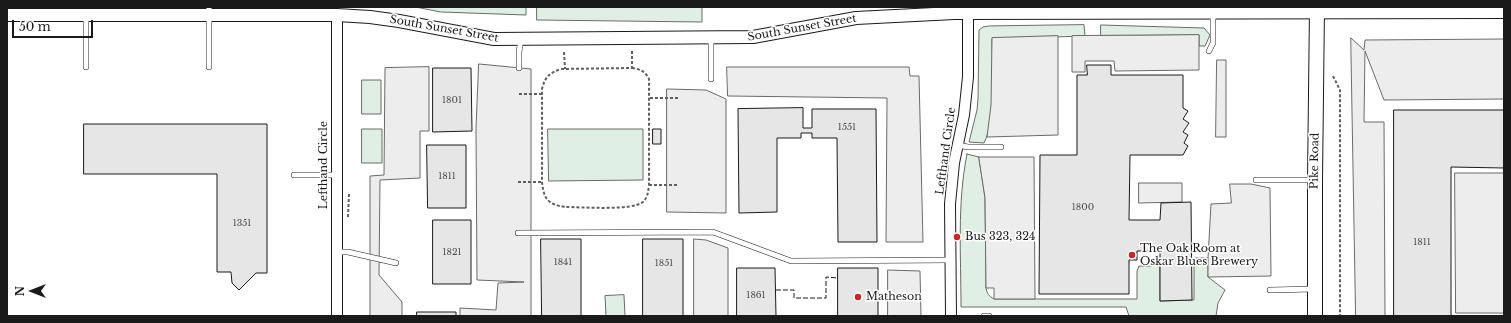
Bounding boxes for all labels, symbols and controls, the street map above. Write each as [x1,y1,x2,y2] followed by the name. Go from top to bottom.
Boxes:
[14,12,95,38] scale bar
[747,12,857,44] street label: South Sunset Street
[389,13,499,45] street label: South Sunset Street
[19,19,51,34] text: 50 m
[442,95,462,105] house number: 1801
[933,106,959,196] street label: Lefthand Circle
[317,121,331,209] street label: Lefthand Circle
[838,122,856,132] house number: 1551
[1308,133,1322,189] street label: Pike Road
[438,171,456,181] house number: 1811
[1072,202,1094,212] house number: 1800
[233,218,251,228] house number: 1351
[965,230,1035,244] place label: Bus 323, 324
[952,232,962,242] marker: Bus 323, 324
[1413,237,1431,247] house number: 1811
[1140,242,1258,268] place label: The Oak Room at Oskar Blues Brewery
[442,247,462,257] house number: 1821
[1127,250,1137,260] marker: The Oak Room at Oskar Blues Brewery
[554,257,572,267] house number: 1841
[655,258,673,268] house number: 1851
[12,271,52,311] north arrow
[13,286,27,296] text: N
[746,290,766,300] house number: 1861
[866,290,922,304] place label: Matheson
[853,292,863,302] marker: Matheson

